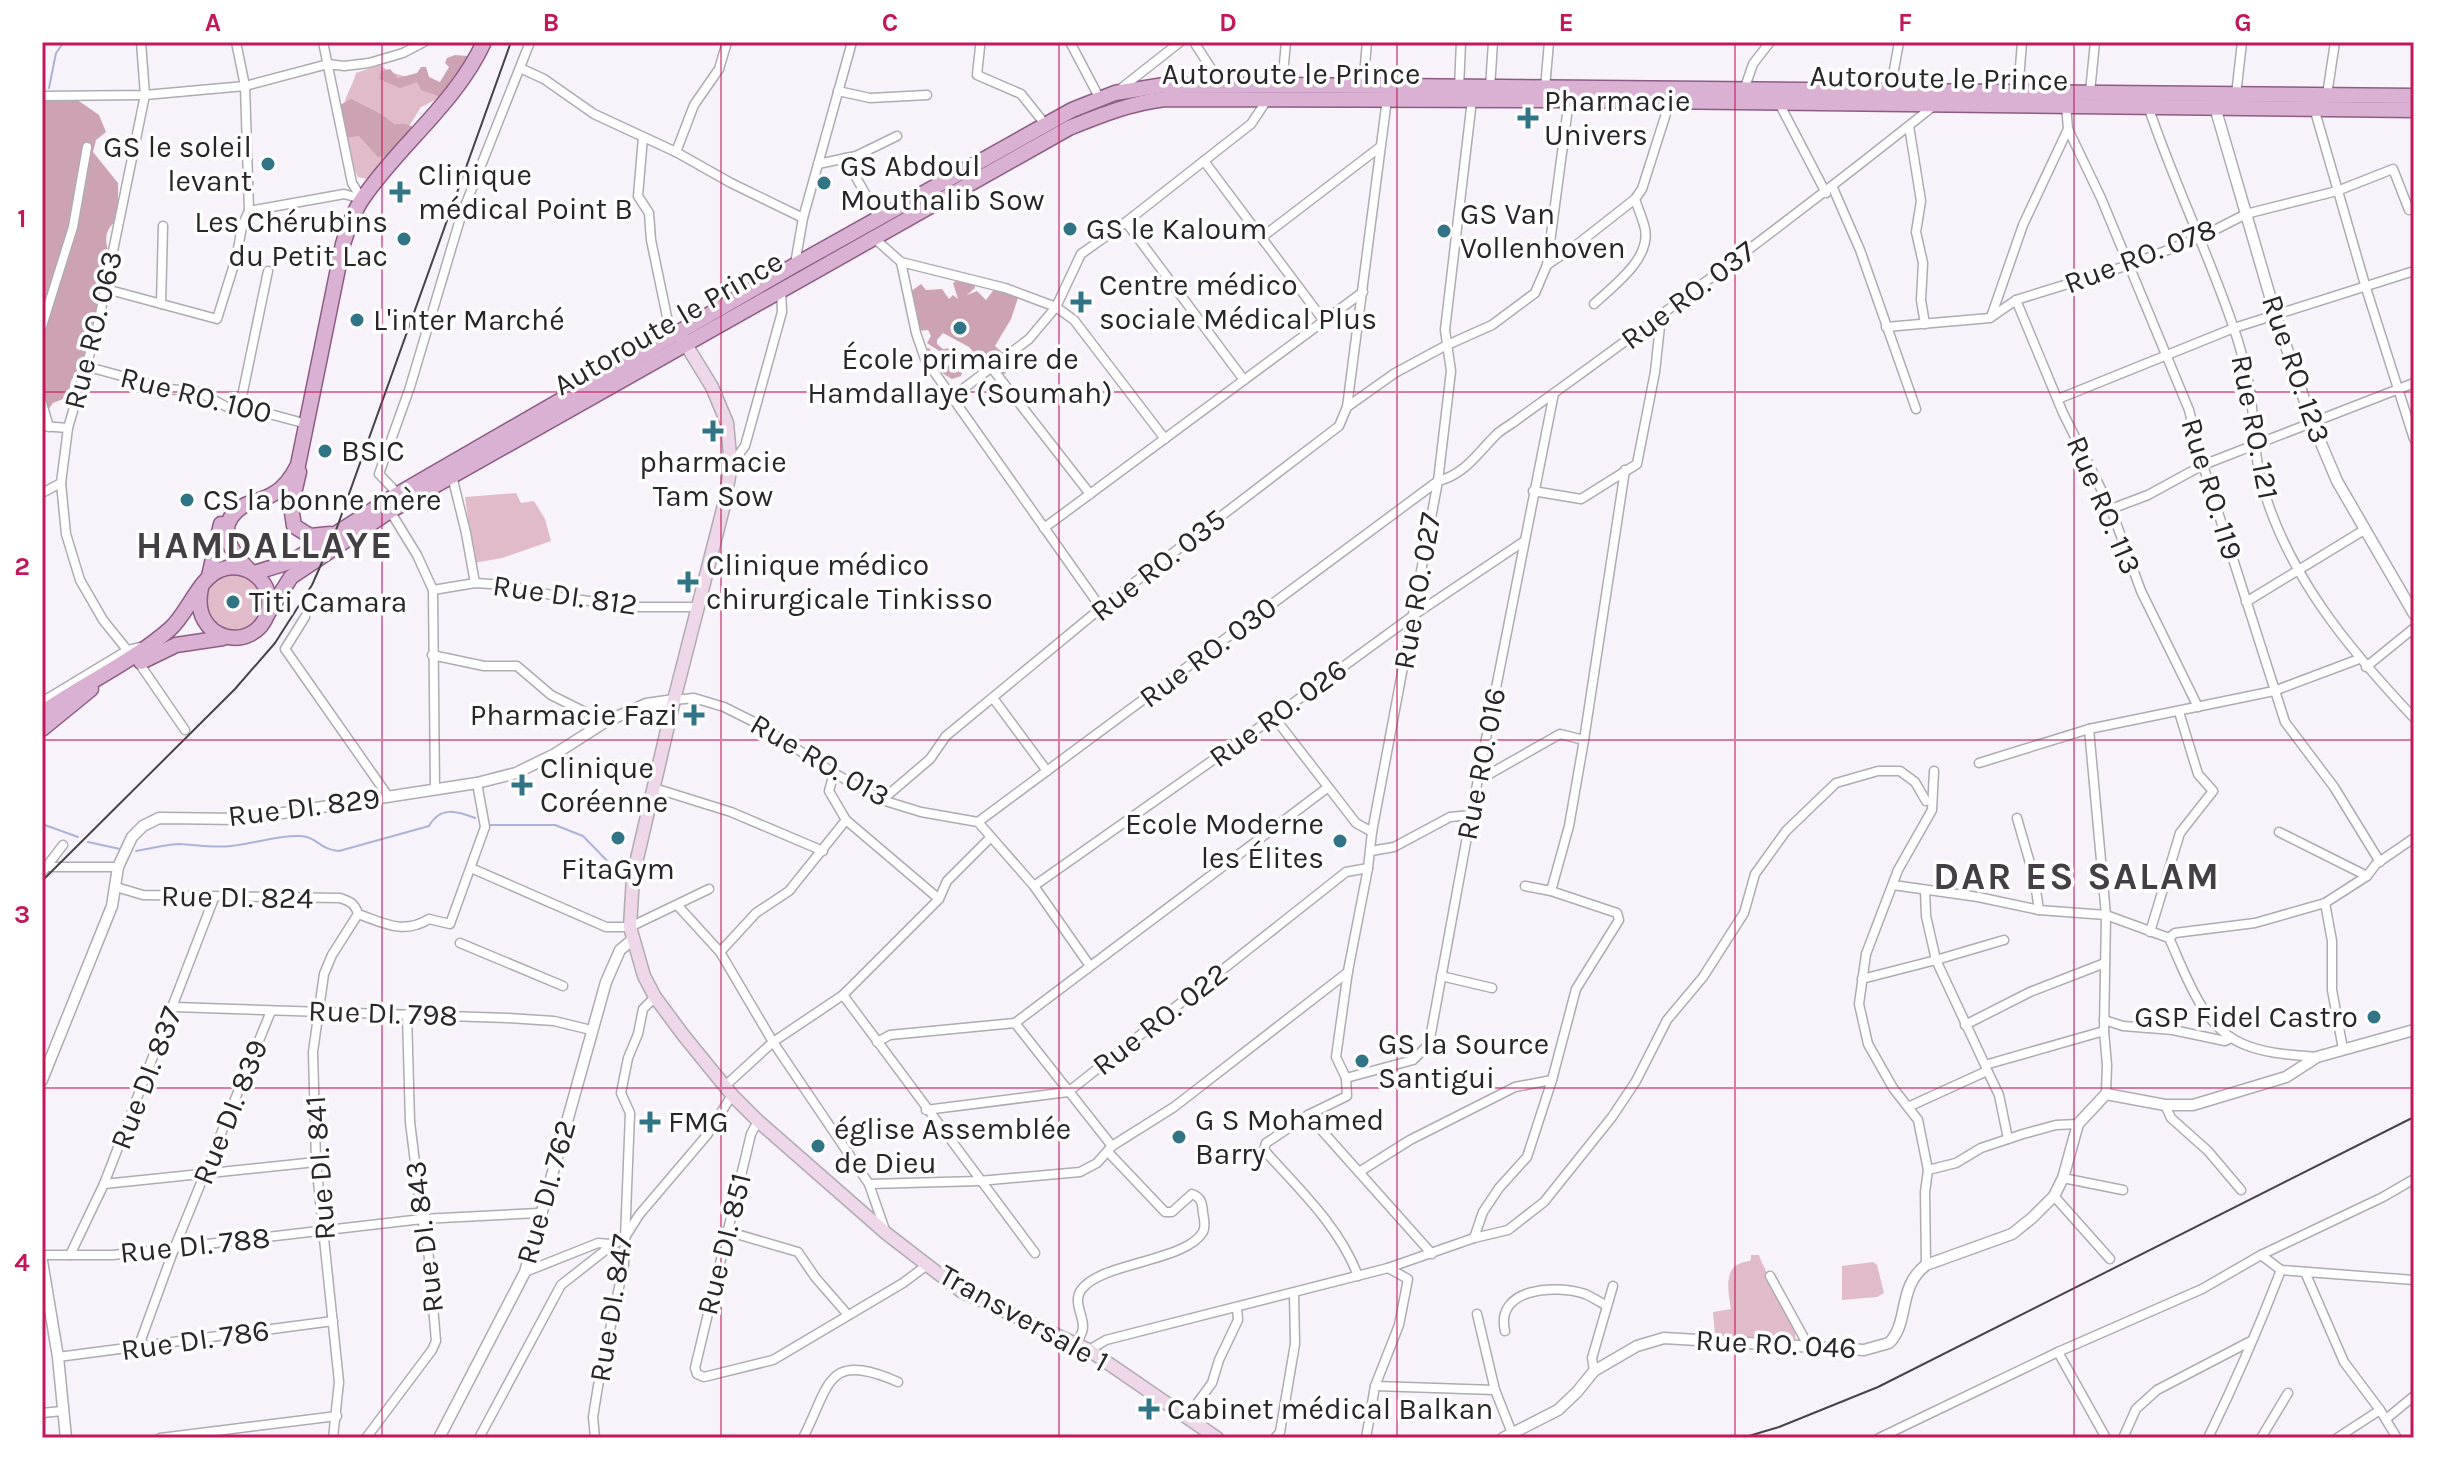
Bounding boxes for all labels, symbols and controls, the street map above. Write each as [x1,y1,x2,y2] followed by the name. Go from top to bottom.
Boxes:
[205,7,221,38] text: A
[543,7,559,38] text: B
[882,7,898,38] text: C
[1219,7,1237,38] text: D
[1558,7,1574,38] text: E
[1898,7,1912,38] text: F
[2234,7,2252,38] text: G
[1162,56,1420,92] street label: Autoroute le Prince
[1809,58,2069,98] street label: Autoroute le Prince
[1544,83,1690,153] place label: Pharmacie Univers
[1519,109,1537,127] marker: Pharmacie Univers
[103,129,252,199] place label: GS le soleil levant
[840,148,1045,218] place label: GS Abdoul Mouthalib Sow
[259,155,277,173] marker: GS le soleil levant
[418,157,633,227] place label: Clinique médical Point B
[815,174,833,192] marker: GS Abdoul Mouthalib Sow
[389,181,411,203] marker: Clinique médical Point B
[1460,196,1626,266] place label: GS Van Vollenhoven
[17,203,27,234] text: 1
[194,204,388,274] place label: Les Chérubins du Petit Lac
[1086,211,1267,247] place label: GS le Kaloum
[2059,211,2221,301] street label: Rue RO. 078
[1061,220,1079,238] marker: GS le Kaloum
[1435,222,1453,240] marker: GS Van Vollenhoven
[395,230,413,248] marker: Les Chérubins du Petit Lac
[1614,233,1762,357] street label: Rue RO. 037
[547,243,789,403] street label: Autoroute le Prince
[56,247,130,413] street label: Rue RO. 063
[1099,267,1377,337] place label: Centre médico sociale Médical Plus
[2254,290,2338,448] street label: Rue RO. 123
[1070,291,1092,313] marker: Centre médico sociale Médical Plus
[373,302,565,338] place label: L'inter Marché
[348,311,366,329] marker: L'inter Marché
[951,319,969,337] marker: École primaire de Hamdallaye (Soumah)
[807,341,1113,411] place label: École primaire de Hamdallaye (Soumah)
[2223,352,2287,502] street label: Rue RO. 121
[117,359,275,431] street label: Rue RO. 100
[2173,414,2251,564] street label: Rue RO. 119
[704,422,722,440] marker: pharmacie Tam Sow
[2059,430,2149,580] street label: Rue RO. 113
[341,433,405,469] place label: BSIC
[316,442,334,460] marker: BSIC
[639,444,787,514] place label: pharmacie Tam Sow
[203,482,441,518] place label: CS la bonne mère
[178,491,196,509] marker: CS la bonne mère
[1083,501,1233,629] street label: Rue RO. 035
[1386,510,1448,672] street label: Rue RO. 027
[136,523,394,568] district label: HAMDALLAYE
[706,547,993,617] place label: Clinique médico chirurgicale Tinkisso
[14,551,30,582] text: 2
[490,567,640,623] street label: Rue DI. 812
[677,571,699,593] marker: Clinique médico chirurgicale Tinkisso
[249,584,407,620] place label: Titi Camara
[1132,589,1284,715] street label: Rue RO. 030
[224,593,242,611] marker: Titi Camara
[1202,651,1354,775] street label: Rue RO. 026
[1449,685,1513,843] street label: Rue RO. 016
[470,697,678,733] place label: Pharmacie Fazi
[685,706,703,724] marker: Pharmacie Fazi
[744,706,896,814] street label: Rue RO. 013
[540,750,668,820] place label: Clinique Coréenne
[511,774,533,796] marker: Clinique Coréenne
[226,780,382,834] street label: Rue DI. 829
[1125,806,1324,876] place label: Ecole Moderne les Élites
[609,829,627,847] marker: FitaGym
[1331,832,1349,850] marker: Ecole Moderne les Élites
[561,851,675,887] place label: FitaGym
[1933,854,2221,899] district label: DAR ES SALAM
[161,878,314,916] street label: Rue DI. 824
[14,899,30,930] text: 3
[1085,955,1235,1083] street label: Rue RO. 022
[308,992,458,1034] street label: Rue DI. 798
[2134,999,2358,1035] place label: GSP Fidel Castro
[102,1002,190,1154] street label: Rue DI. 837
[2365,1008,2383,1026] marker: GSP Fidel Castro
[1378,1026,1549,1096] place label: GS la Source Santigui
[185,1034,275,1190] street label: Rue DI. 839
[1353,1052,1371,1070] marker: GS la Source Santigui
[297,1094,343,1242] street label: Rue DI. 841
[1195,1102,1384,1172] place label: G S Mohamed Barry
[668,1104,728,1140] place label: FMG
[639,1111,661,1133] marker: FMG
[834,1111,1071,1181] place label: église Assemblée de Dieu
[508,1116,584,1268] street label: Rue DI. 762
[1170,1128,1188,1146] marker: G S Mohamed Barry
[809,1137,827,1155] marker: église Assemblée de Dieu
[397,1159,451,1315] street label: Rue DI. 843
[689,1169,759,1319] street label: Rue DI. 851
[118,1219,272,1271] street label: Rue DI. 788
[582,1232,640,1384] street label: Rue DI. 847
[14,1247,30,1278] text: 4
[933,1257,1115,1379] street label: Transversale 1
[118,1312,272,1368] street label: Rue DI. 786
[1695,1322,1857,1366] street label: Rue RO. 046
[1167,1391,1493,1427] place label: Cabinet médical Balkan
[1138,1398,1160,1420] marker: Cabinet médical Balkan

